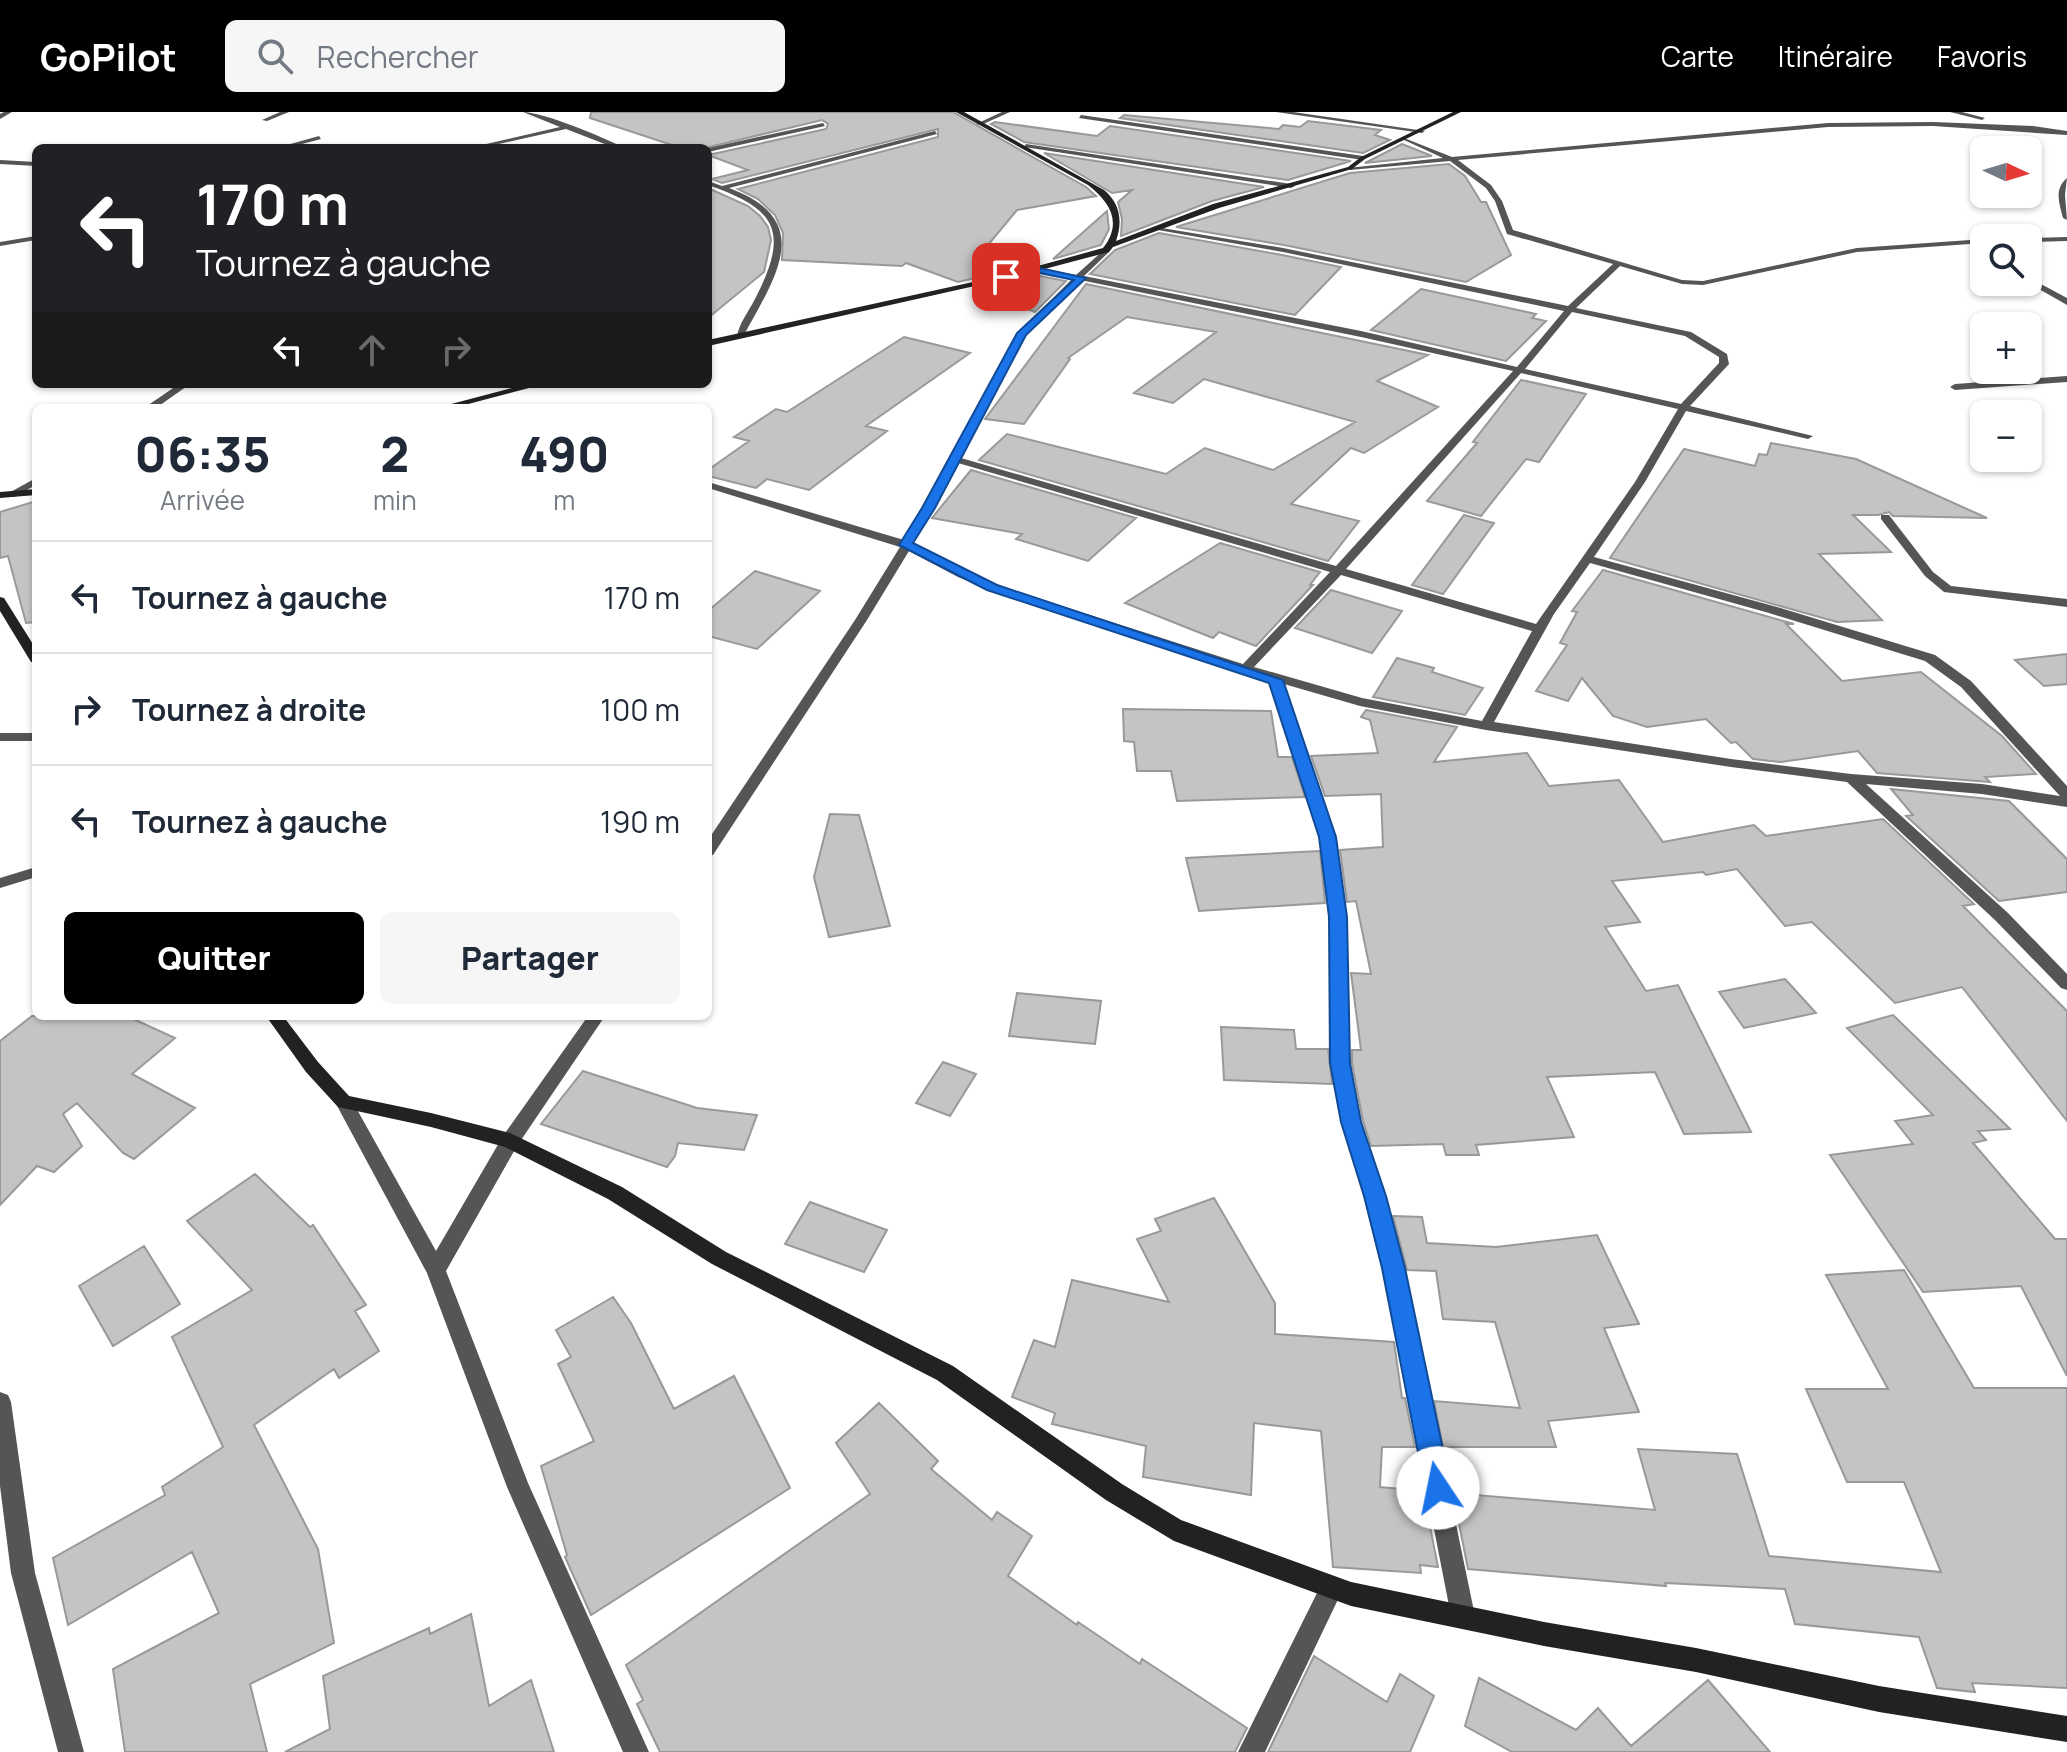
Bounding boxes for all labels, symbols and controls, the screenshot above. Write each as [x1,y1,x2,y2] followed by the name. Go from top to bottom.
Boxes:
[225,20,785,92] search box
[40,30,177,82] text: GoPilot
[253,34,297,78] icon: search
[317,36,479,77] text: Rechercher
[1661,37,1734,75] text: Carte
[1778,37,1893,75] text: Itinéraire
[1937,37,2027,75] text: Favoris
[1970,136,2042,208] north arrow
[1970,136,2042,472] map controls
[196,165,349,242] text: 170 m
[64,176,168,280] icon: left
[1970,224,2042,296] button: search
[196,238,491,287] text: Tournez à gauche
[972,243,1040,311] pin
[984,255,1028,299] icon: arrive
[1970,312,2042,384] button: +
[266,328,310,372] icon: left
[350,328,394,372] icon: ahead
[434,328,478,372] icon: right
[1970,400,2042,472] button: −
[135,421,271,486] text: 06:35
[380,421,409,486] text: 2
[519,421,609,486] text: 490
[160,482,245,518] text: Arrivée
[373,482,417,518] text: min
[553,482,575,518] text: m
[64,575,108,619] icon: left
[132,577,388,618] text: Tournez à gauche
[603,577,680,618] text: 170 m
[64,687,108,731] icon: right
[132,689,366,730] text: Tournez à droite
[600,689,680,730] text: 100 m
[64,799,108,843] icon: left
[132,801,388,842] text: Tournez à gauche
[600,801,680,842] text: 190 m
[64,912,364,1004] button: Quitter
[380,912,680,1004] button: Partager
[1396,1446,1480,1530] position arrow

